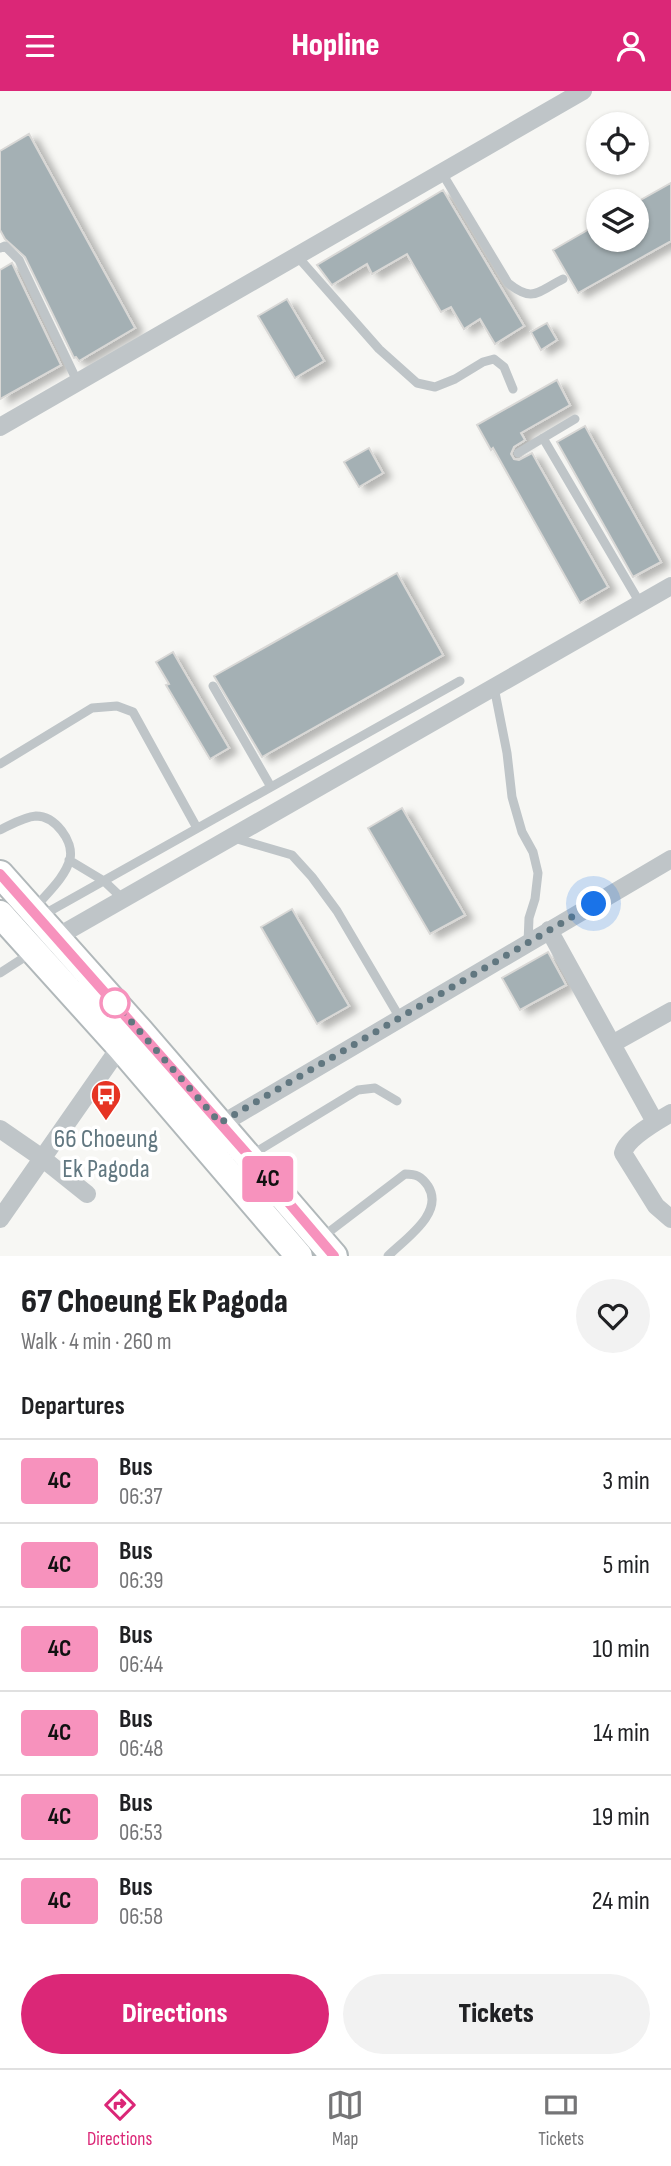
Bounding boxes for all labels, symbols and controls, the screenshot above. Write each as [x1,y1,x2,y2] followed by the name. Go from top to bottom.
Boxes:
[291,26,380,65] text: Hopline
[21,27,59,65] icon: menu
[612,27,650,65] icon: person
[586,112,649,252] map controls
[586,112,649,175] button: locate
[586,189,649,252] button: layers
[576,886,611,921] your location
[100,988,130,1018] unlabelled marker
[89,1078,123,1122] bus stop icon: 66 Choeung Ek Pagoda
[54,1124,158,1185] place label: 66 Choeung Ek Pagoda
[236,1156,300,1202] line badge: 4C
[256,1164,280,1193] text: 4C
[576,1279,650,1353] button: heart
[21,1282,288,1322] text: 67 Choeung Ek Pagoda
[21,1328,171,1356] text: Walk · 4 min · 260 m
[21,1391,125,1422] text: Departures
[119,1452,153,1483] text: Bus
[48,1466,71,1495] text: 4C
[602,1466,650,1497] text: 3 min
[119,1483,163,1511] text: 06:37
[119,1536,153,1567] text: Bus
[48,1550,71,1579] text: 4C
[603,1550,650,1581] text: 5 min
[119,1567,164,1595] text: 06:39
[119,1620,153,1651] text: Bus
[48,1634,71,1663] text: 4C
[593,1634,650,1665] text: 10 min
[119,1651,163,1679] text: 06:44
[119,1704,153,1735] text: Bus
[48,1718,71,1747] text: 4C
[593,1718,650,1749] text: 14 min
[119,1735,163,1763] text: 06:48
[119,1788,153,1819] text: Bus
[48,1802,71,1831] text: 4C
[593,1802,650,1833] text: 19 min
[119,1819,163,1847] text: 06:53
[119,1872,153,1903] text: Bus
[48,1886,71,1915] text: 4C
[592,1886,650,1917] text: 24 min
[119,1903,163,1931] text: 06:58
[21,1974,329,2054] button: Directions
[343,1974,650,2054] button: Tickets
[87,2086,152,2151] tab: Directions
[326,2086,364,2151] tab: Map
[538,2086,584,2151] tab: Tickets

